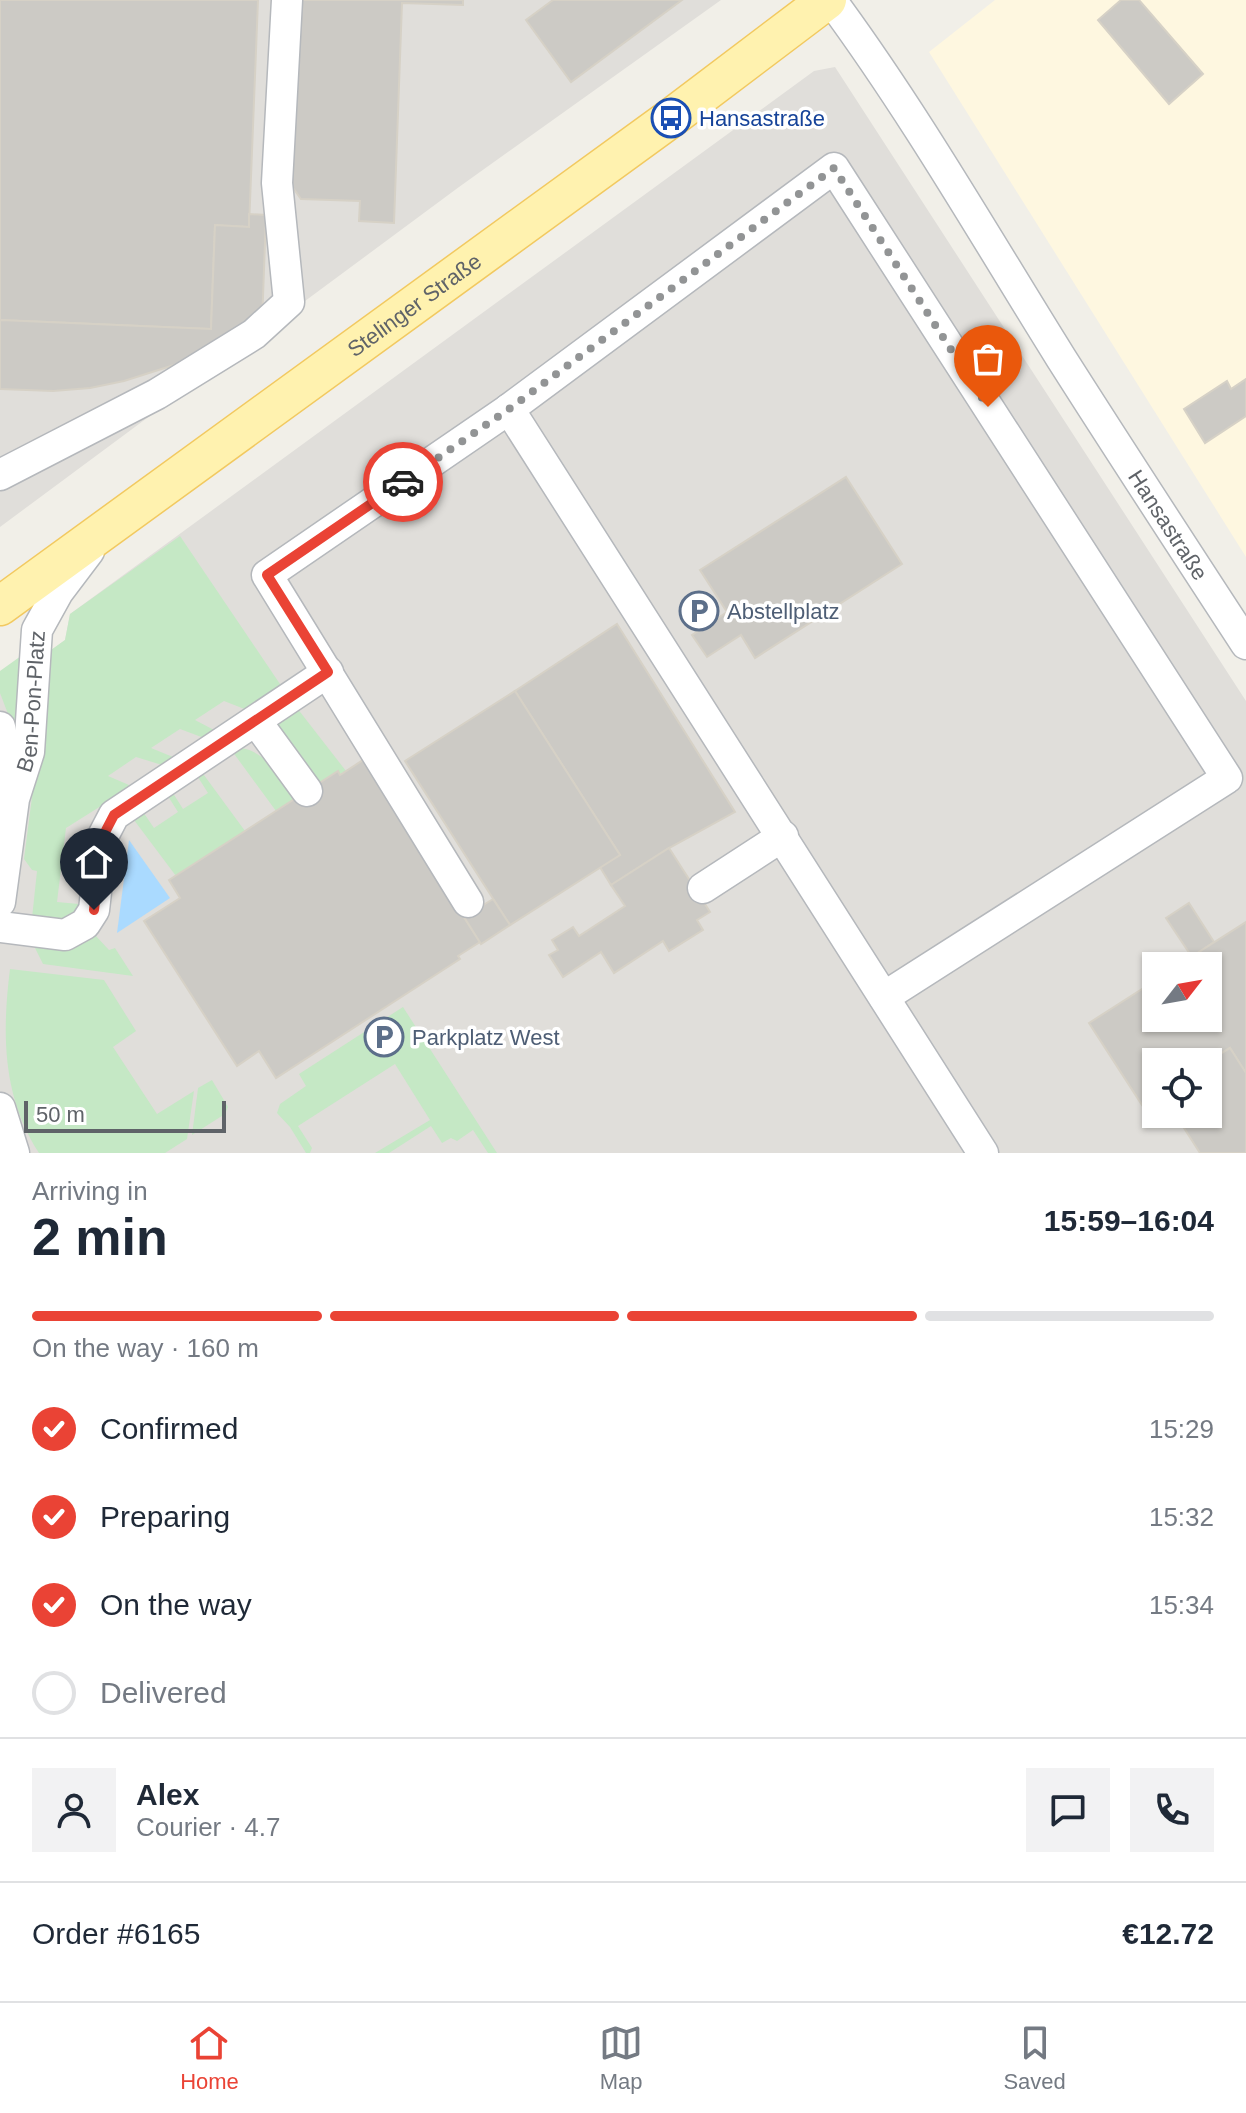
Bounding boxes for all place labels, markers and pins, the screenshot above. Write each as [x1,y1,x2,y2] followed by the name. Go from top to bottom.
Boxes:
[650,97,692,139] bus stop icon: Hansastraße
[699,106,825,131] place label: Hansastraße
[954,325,1022,407] pin
[678,590,720,632] parking icon: Abstellplatz
[727,599,840,624] place label: Abstellplatz
[60,828,128,910] pin
[363,1016,405,1058] parking icon: Parkplatz West
[412,1025,560,1050] place label: Parkplatz West

